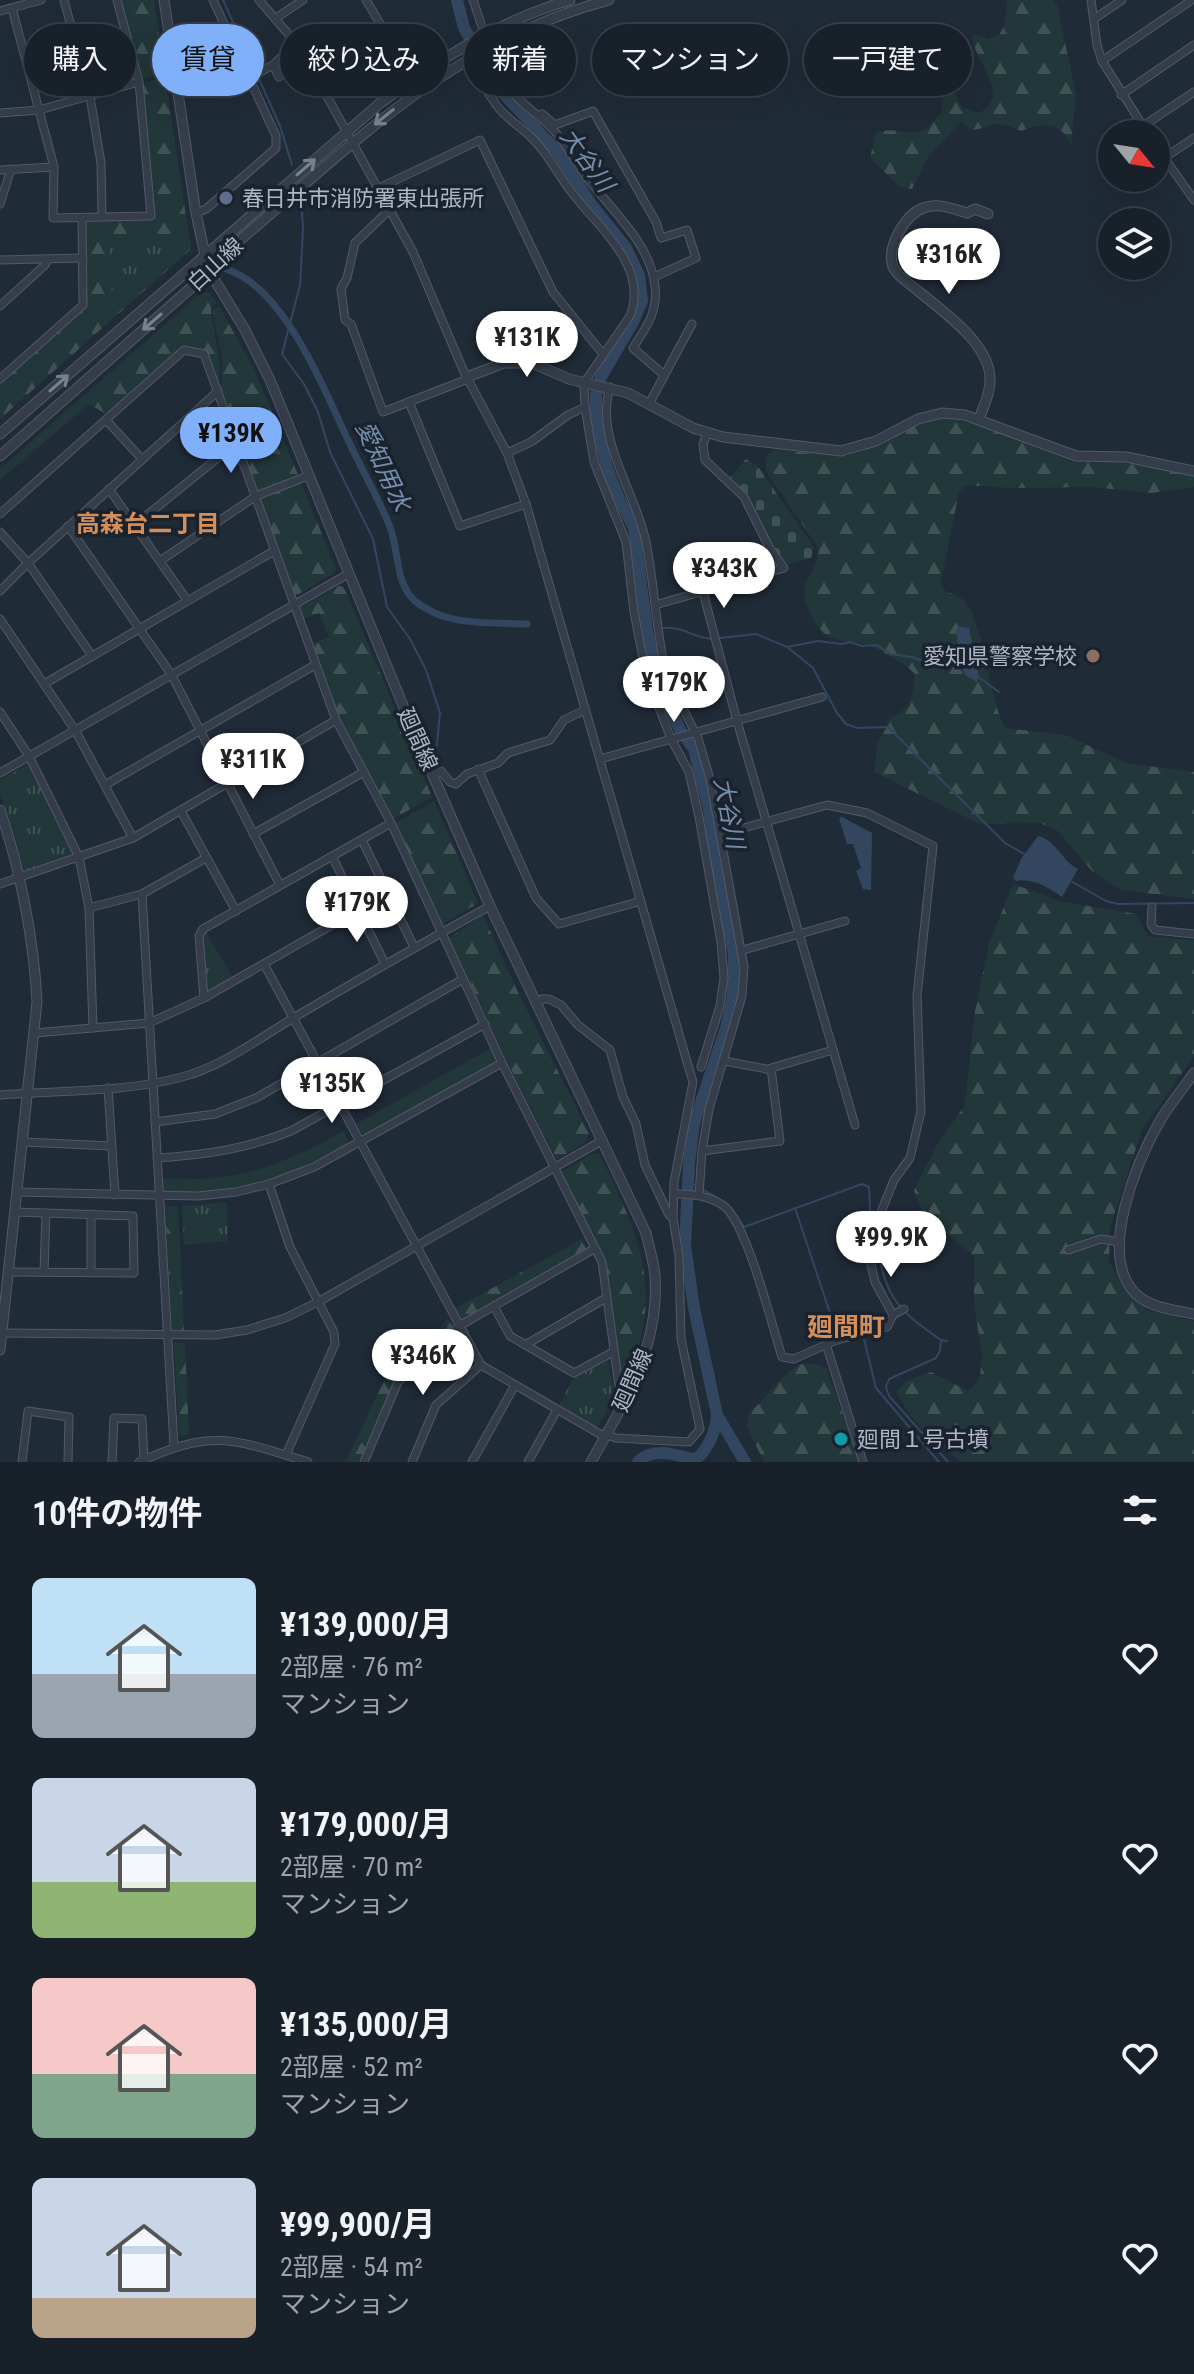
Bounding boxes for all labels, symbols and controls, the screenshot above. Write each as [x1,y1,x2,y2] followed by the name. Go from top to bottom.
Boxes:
[24,24,136,96] chip: 購入
[152,24,264,96] chip: 賃貸
[280,24,448,96] chip: 絞り込み
[464,24,576,96] chip: 新着
[592,24,788,96] chip: マンション
[804,24,972,96] chip: 一戸建て
[374,109,395,126] one-way arrow
[1098,120,1170,192] north arrow
[1098,120,1170,280] map controls
[555,123,621,200] water label: 大谷川
[295,158,315,176] one-way arrow
[242,186,484,211] place label: 春日井市消防署東出張所
[217,189,235,207] marker: 春日井市消防署東出張所
[1098,208,1170,280] button: layers
[893,228,1005,296] pin: ¥316K
[183,233,248,296] street label: 白山線
[916,239,982,269] text: ¥316K
[471,311,583,379] pin: ¥131K
[142,313,162,331] one-way arrow
[494,322,560,352] text: ¥131K
[48,374,68,392] one-way arrow
[175,407,287,475] pin: ¥139K
[350,417,417,518] water label: 愛知用水
[198,418,264,448] text: ¥139K
[76,510,220,538] district label: 高森台二丁目
[668,542,780,610] pin: ¥343K
[691,553,757,583] text: ¥343K
[923,644,1077,669] place label: 愛知県警察学校
[1084,647,1102,665] marker: 愛知県警察学校
[618,656,730,724] pin: ¥179K
[641,667,707,697] text: ¥179K
[393,704,442,774] street label: 廻間線
[197,733,309,801] pin: ¥311K
[220,744,286,774] text: ¥311K
[708,775,750,854] water label: 大谷川
[301,876,413,944] pin: ¥179K
[324,887,390,917] text: ¥179K
[276,1057,388,1125] pin: ¥135K
[299,1068,365,1098] text: ¥135K
[826,1211,956,1279] pin: ¥99.9K
[854,1222,928,1252] text: ¥99.9K
[807,1312,885,1342] district label: 廻間町
[367,1329,479,1397] pin: ¥346K
[390,1340,456,1370] text: ¥346K
[608,1345,657,1415] street label: 廻間線
[857,1427,989,1452] place label: 廻間１号古墳
[832,1430,850,1448] marker: 廻間１号古墳
[1118,1488,1162,1532] icon: filters
[32,1493,202,1533] text: 10件の物件
[280,1604,453,1644] text: ¥139,000/月
[96,1610,192,1706] icon: home
[1118,1636,1162,1680] icon: heart
[280,1652,423,1682] text: 2部屋 · 76 m²
[280,1689,410,1719] text: マンション
[280,1804,453,1844] text: ¥179,000/月
[96,1810,192,1906] icon: home
[1118,1836,1162,1880] icon: heart
[280,1852,423,1882] text: 2部屋 · 70 m²
[280,1889,410,1919] text: マンション
[280,2004,453,2044] text: ¥135,000/月
[96,2010,192,2106] icon: home
[1118,2036,1162,2080] icon: heart
[280,2052,423,2082] text: 2部屋 · 52 m²
[280,2089,410,2119] text: マンション
[280,2204,436,2244] text: ¥99,900/月
[96,2210,192,2306] icon: home
[1118,2236,1162,2280] icon: heart
[280,2252,423,2282] text: 2部屋 · 54 m²
[280,2289,410,2319] text: マンション

